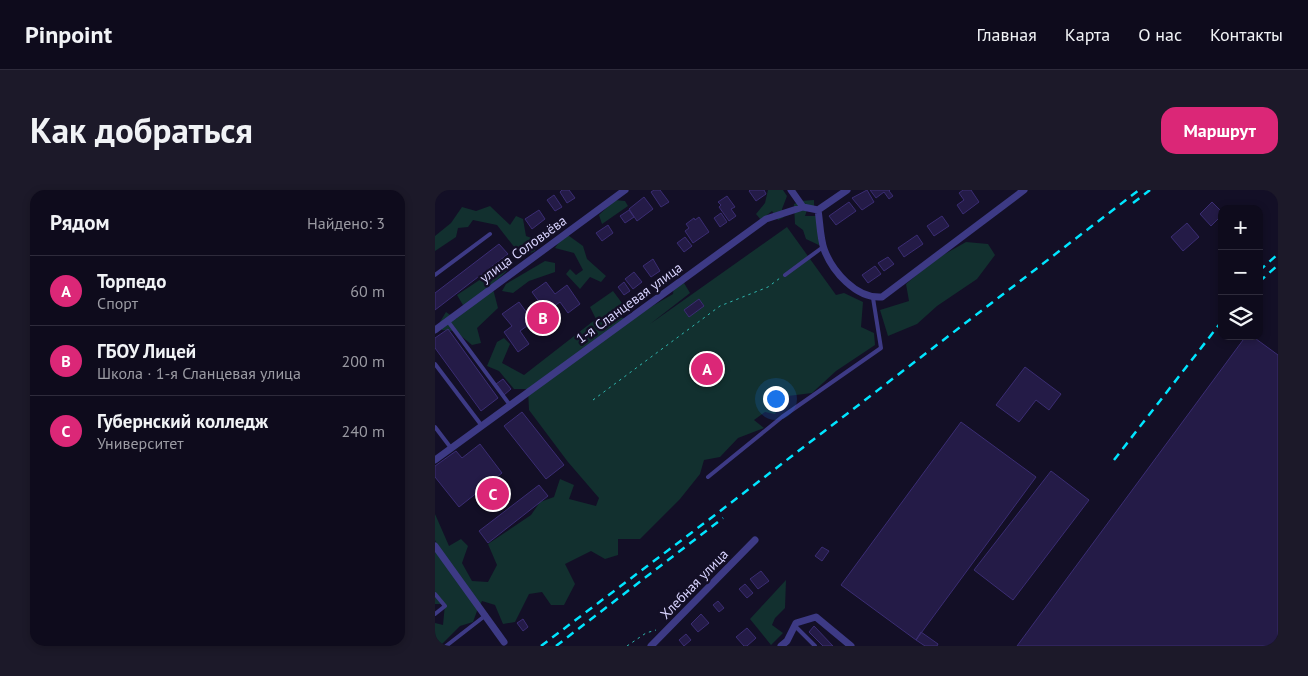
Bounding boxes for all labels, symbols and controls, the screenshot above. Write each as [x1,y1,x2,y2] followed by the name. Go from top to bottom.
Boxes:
[25,19,112,50] text: Pinpoint
[976,23,1037,46] text: Главная
[1065,23,1110,46] text: Карта
[1138,23,1182,46] text: О нас
[1210,23,1283,46] text: Контакты
[30,107,253,153] text: Как добраться
[1161,107,1278,154] button: Маршрут
[1218,205,1263,340] map controls
[1218,205,1263,250] button: +
[50,209,109,236] text: Рядом
[476,211,570,287] street label: улица Соловьёва
[307,213,385,233] text: Найдено: 3
[1218,250,1263,295] button: −
[572,258,686,348] street label: 1-я Сланцевая улица
[97,269,166,293] text: Торпедо
[61,281,71,301] text: A
[350,281,385,301] text: 60 m
[97,293,138,313] text: Спорт
[1218,295,1263,340] button: layers
[527,299,559,337] pin: B
[97,339,196,363] text: ГБОУ Лицей
[691,350,723,388] pin: A
[61,351,71,371] text: B
[342,351,385,371] text: 200 m
[97,363,301,383] text: Школа · 1-я Сланцевая улица
[763,386,789,412] your location
[97,409,268,433] text: Губернский колледж
[62,421,70,441] text: C
[342,421,385,441] text: 240 m
[97,433,184,453] text: Университет
[477,475,509,513] pin: C
[656,545,732,623] street label: Хлебная улица

